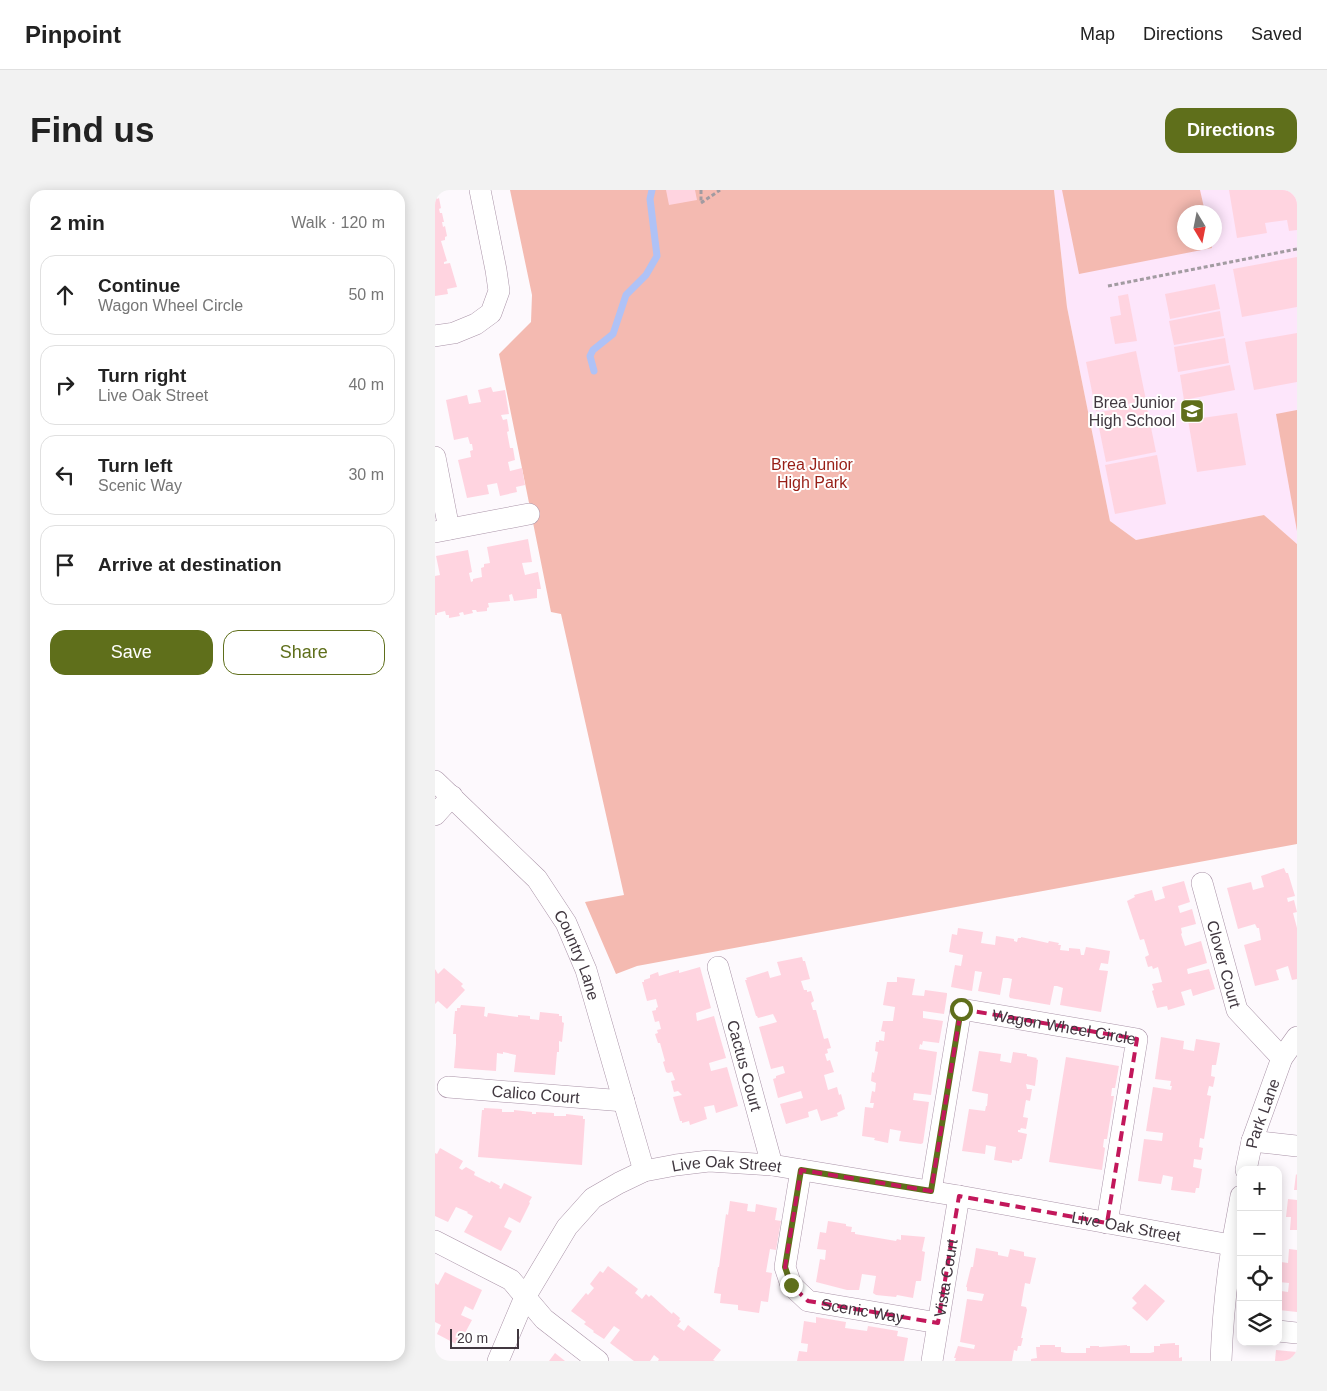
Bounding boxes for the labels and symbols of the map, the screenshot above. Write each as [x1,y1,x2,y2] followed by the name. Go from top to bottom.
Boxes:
[1177,205,1222,250] north arrow
[1089,394,1176,429] place label: Brea Junior High School
[1179,398,1205,424] school or university icon: Brea Junior High School
[771,456,854,491] park label: Brea Junior High Park
[551,907,602,1002] street label: Country Lane
[1204,919,1244,1010] street label: Clover Court
[950,998,973,1021] route start
[991,1006,1137,1048] street label: Wagon Wheel Circle
[724,1018,765,1113] street label: Cactus Court
[1243,1076,1283,1150] street label: Park Lane
[491,1083,581,1106] street label: Calico Court
[670,1153,783,1176] street label: Live Oak Street
[1070,1208,1182,1245] street label: Live Oak Street
[931,1237,961,1318] street label: Vista Court
[780,1274,803,1297] route end
[820,1295,905,1326] street label: Scenic Way
[450,1326,519,1349] scale bar

